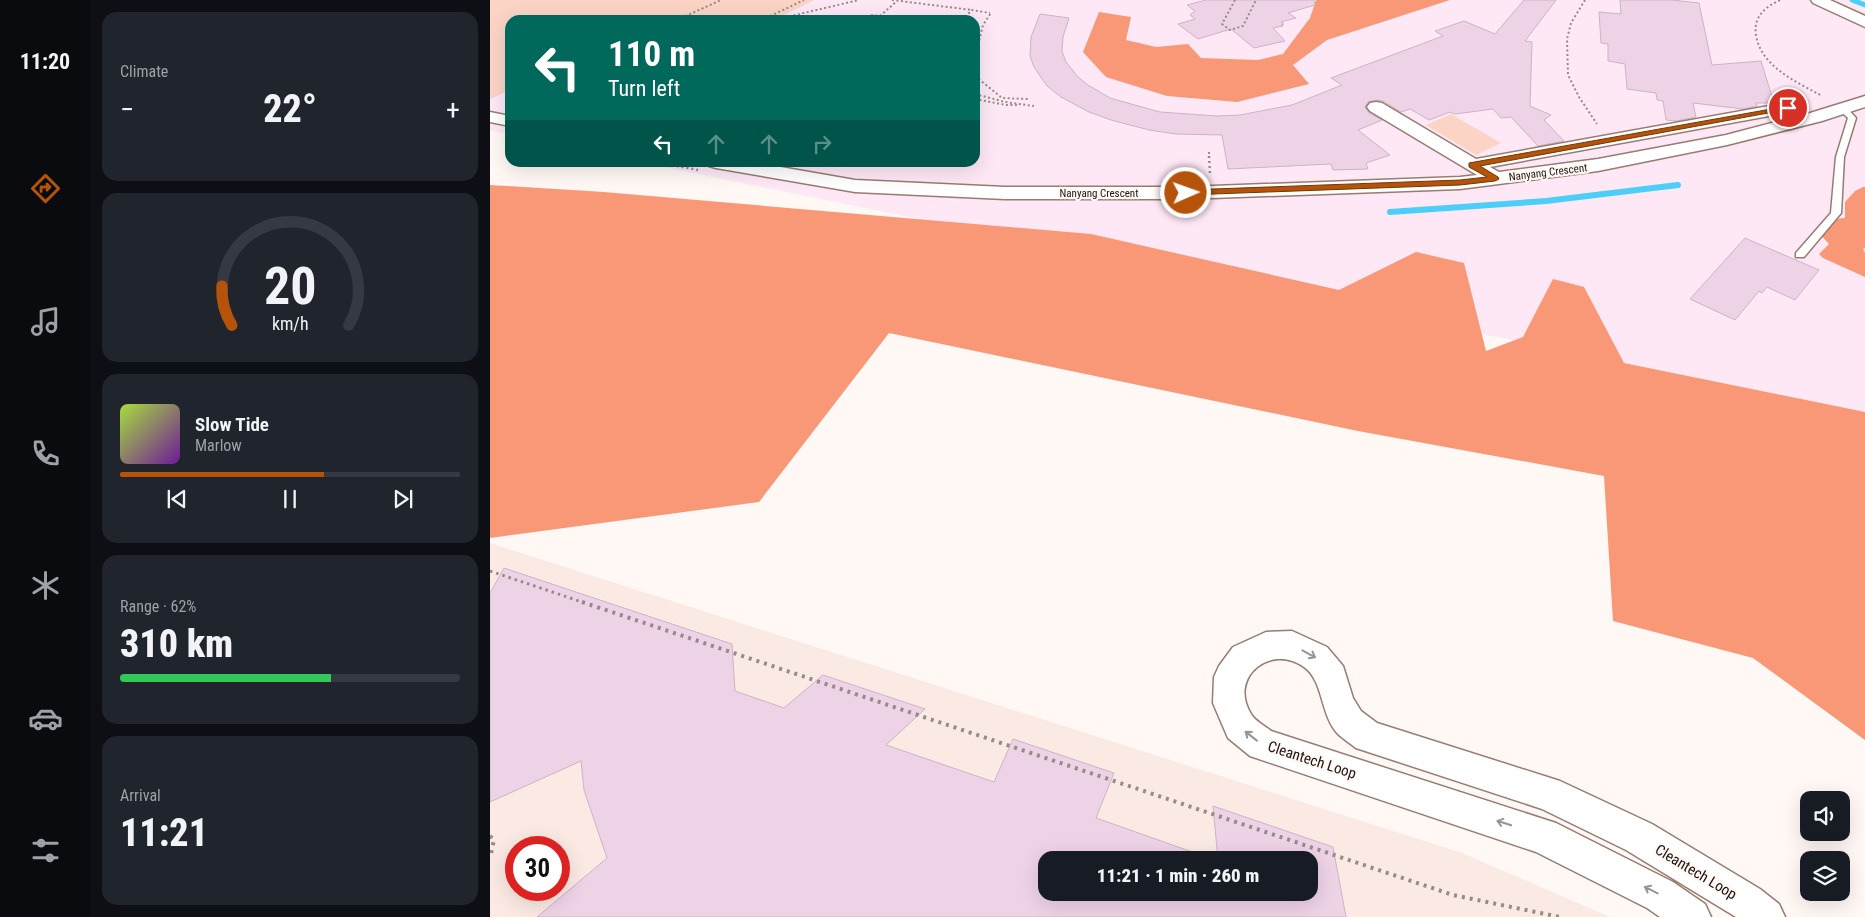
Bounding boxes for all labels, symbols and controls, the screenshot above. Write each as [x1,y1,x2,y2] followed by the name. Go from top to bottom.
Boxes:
[608,34,695,75] text: 110 m
[525,35,590,100] icon: left
[20,49,70,74] text: 11:20
[120,62,168,81] text: Climate
[608,76,680,101] text: Turn left
[263,87,317,131] text: 22°
[1767,87,1809,129] pin
[120,93,134,126] text: −
[446,93,460,126] text: +
[1774,94,1802,122] icon: arrive
[649,130,677,158] icon: left
[702,130,730,158] icon: ahead
[755,130,783,158] icon: ahead
[808,130,836,158] icon: right
[1508,161,1588,184] street label: Nanyang Crescent
[1159,166,1211,218] position arrow
[28,171,63,206] icon: directions
[1060,187,1138,200] street label: Nanyang Crescent
[264,256,316,317] text: 20
[28,304,63,339] icon: music
[272,313,308,334] text: km/h
[195,413,269,436] text: Slow Tide
[28,436,63,471] icon: phone
[195,436,242,455] text: Marlow
[163,485,191,513] icon: previous
[276,485,304,513] icon: pause
[389,485,417,513] icon: next
[28,568,63,603] icon: climate
[120,597,196,616] text: Range · 62%
[120,622,233,666] text: 310 km
[1302,650,1316,660] one-way arrow
[28,701,63,736] icon: car
[1245,731,1258,742] one-way arrow
[1265,737,1359,783] street label: Cleantech Loop
[120,786,161,805] text: Arrival
[1800,791,1850,901] map controls
[1800,791,1850,841] button: sound
[120,811,208,855] text: 11:21
[1496,818,1512,828] one-way arrow
[28,833,63,868] icon: filters
[505,836,570,901] speed limit sign: 30
[1652,841,1740,903] street label: Cleantech Loop
[1800,851,1850,901] button: layers
[1097,864,1259,887] text: 11:21 · 1 min · 260 m
[1644,885,1659,894] one-way arrow

